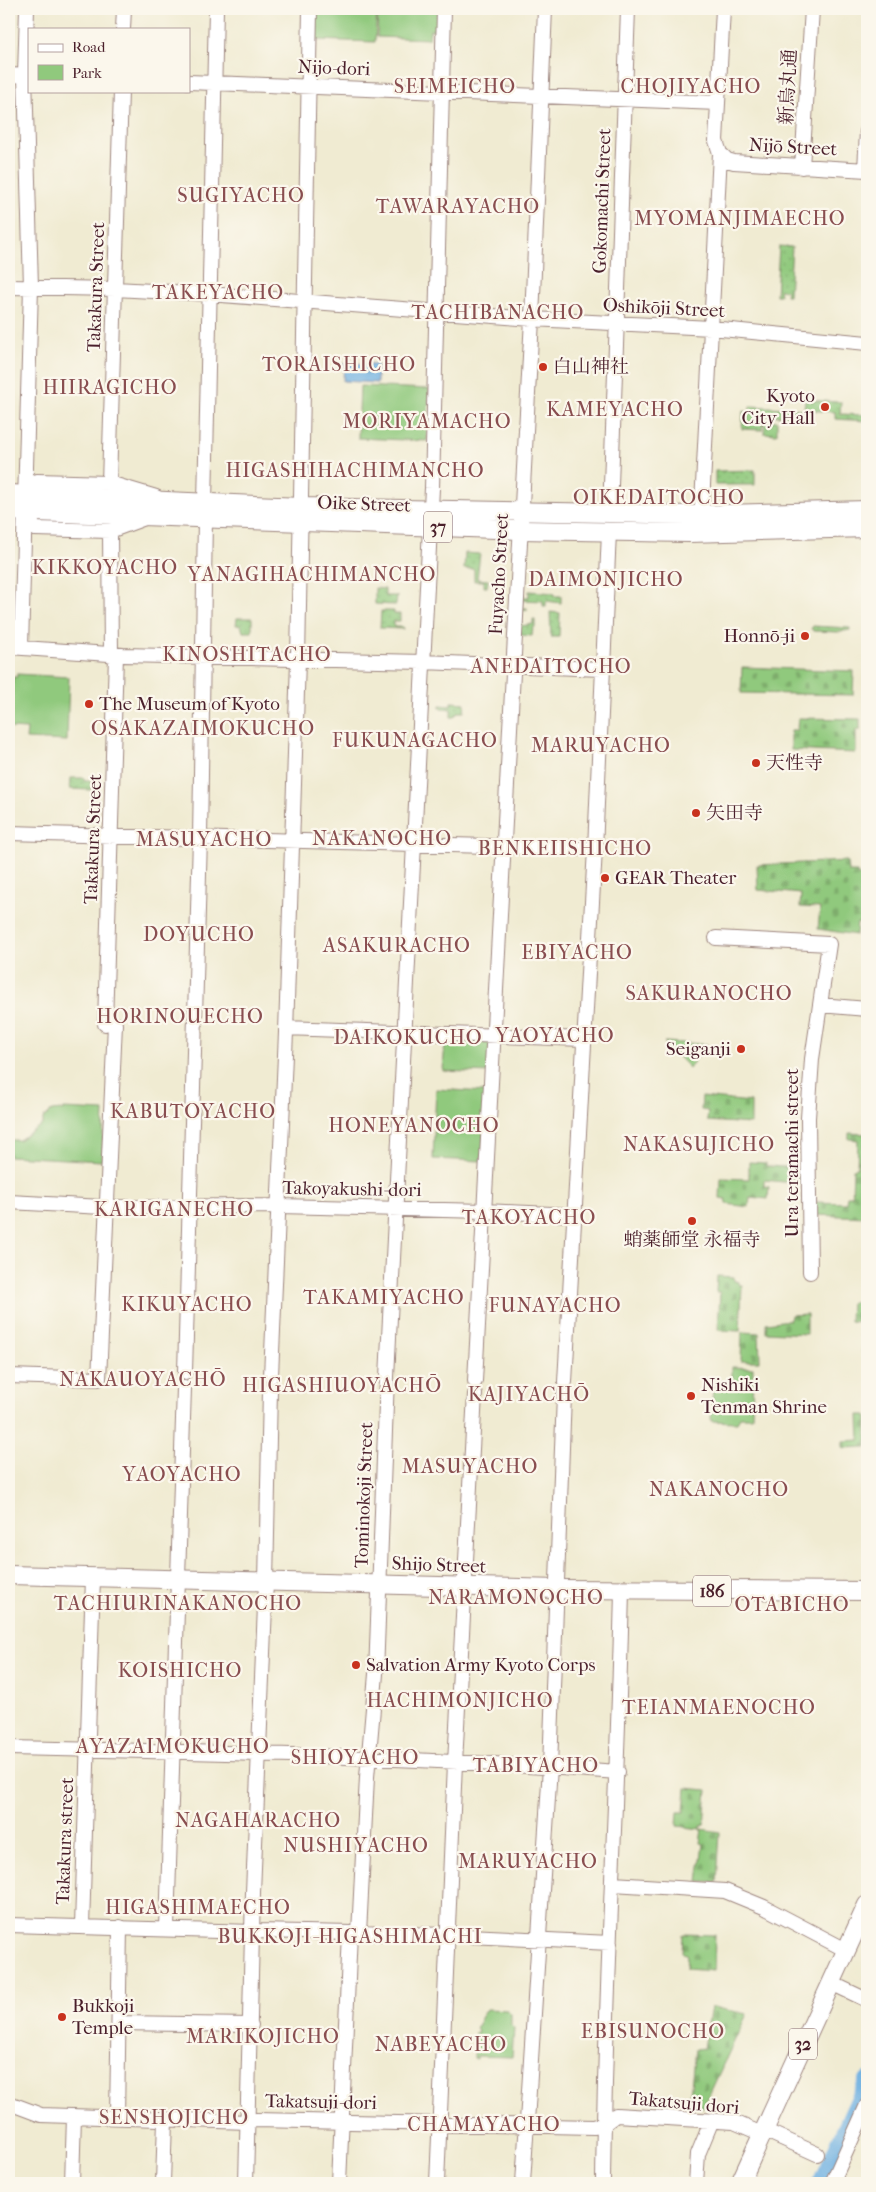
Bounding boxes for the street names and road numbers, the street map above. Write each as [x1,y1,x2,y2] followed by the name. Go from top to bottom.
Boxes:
[775,48,801,126] street label: 新烏丸通
[297,56,371,80] street label: Nijo-dori
[588,128,616,274] street label: Gokomachi Street
[748,134,838,160] street label: Nijō Street
[83,221,109,352] street label: Takakura Street
[602,294,726,322] street label: Oshikōji Street
[317,491,411,517] street label: Oike Street
[424,512,452,542] road number: 37
[485,512,513,636] street label: Fuyacho Street
[80,773,106,904] street label: Takakura Street
[781,1068,803,1238] street label: Ura teramachi street
[282,1177,422,1201] street label: Takoyakushi-dori
[350,1421,378,1568] street label: Tominokoji Street
[391,1552,487,1578] street label: Shijo Street
[693,1575,731,1606] road number: 186
[52,1777,78,1905] street label: Takakura street
[789,2028,817,2060] road number: 32
[628,2087,741,2119] street label: Takatsuji dori
[265,2090,378,2114] street label: Takatsuji-dori

